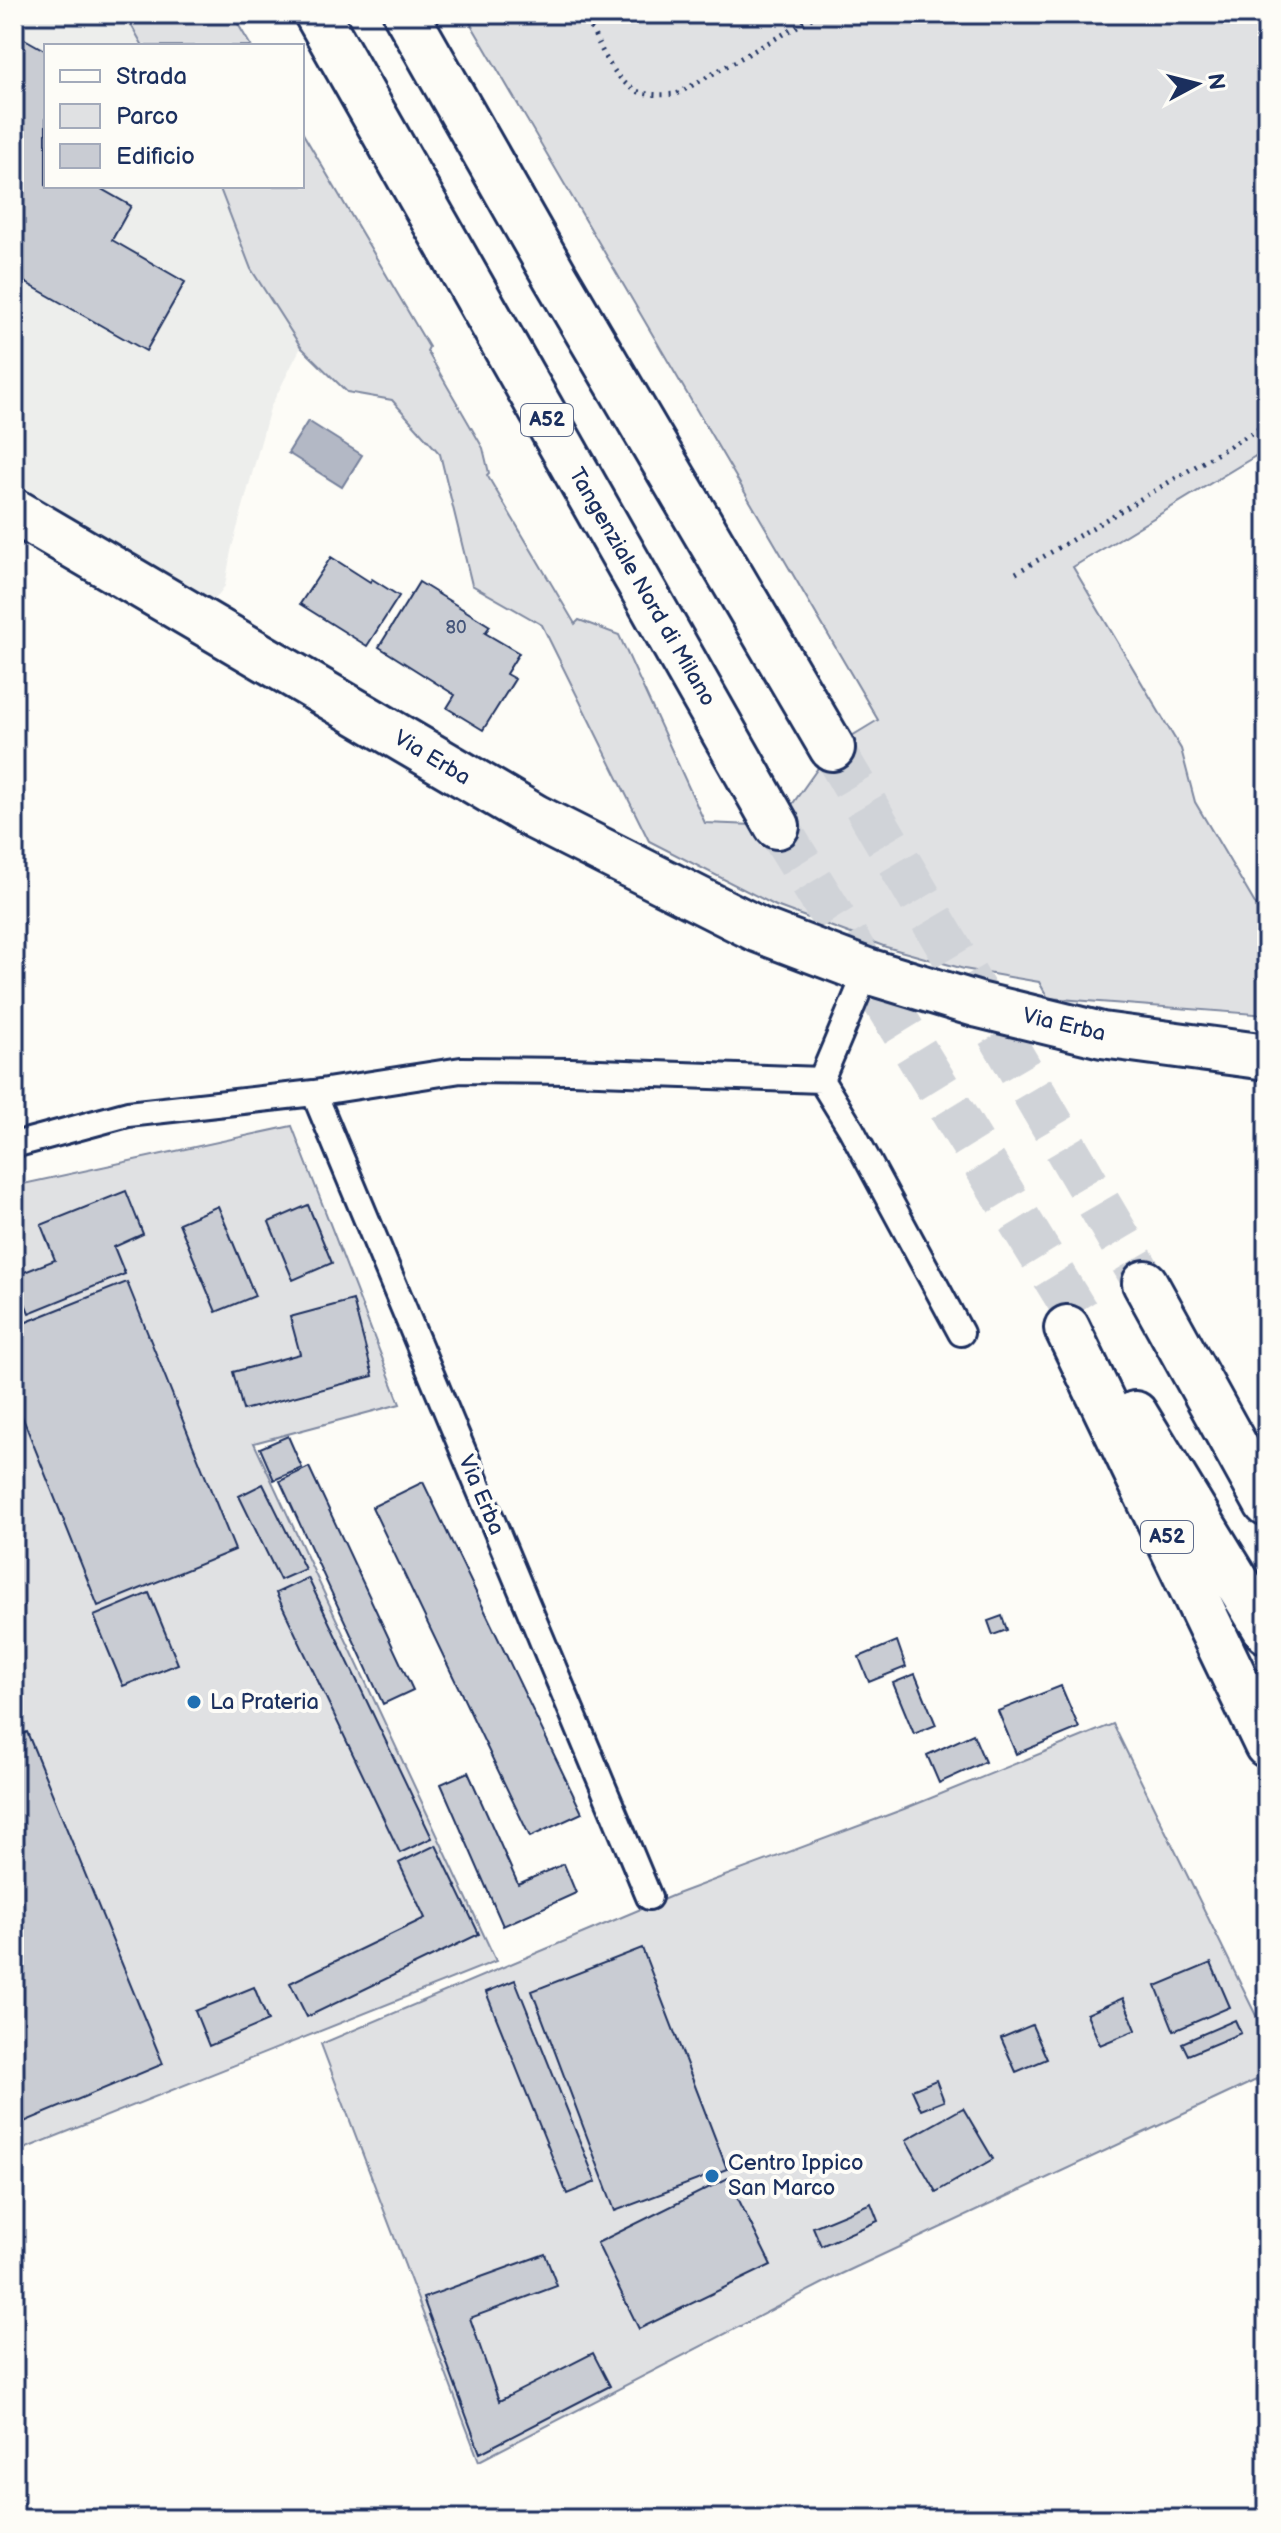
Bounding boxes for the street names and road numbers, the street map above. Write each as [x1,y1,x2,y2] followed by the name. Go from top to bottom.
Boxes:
[521,404,573,436] road number: A52
[563,463,721,711] street label: Tangenziale Nord di Milano
[389,725,475,791] street label: Via Erba
[1020,1002,1108,1048] street label: Via Erba
[452,1451,510,1539] street label: Via Erba
[1141,1521,1193,1553] road number: A52

